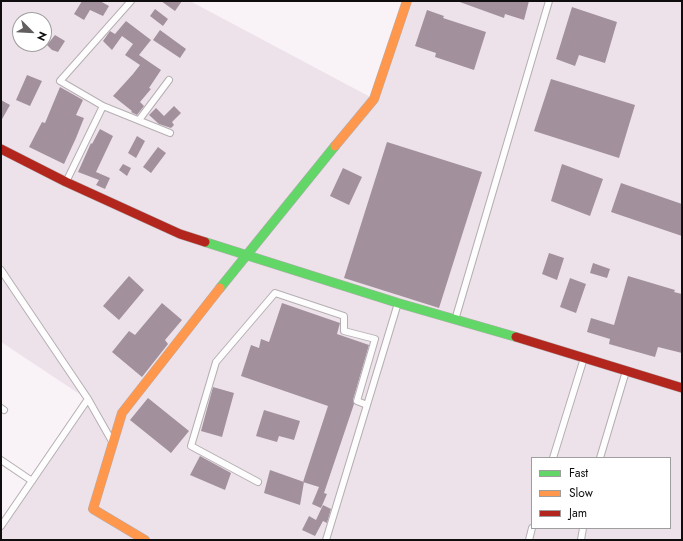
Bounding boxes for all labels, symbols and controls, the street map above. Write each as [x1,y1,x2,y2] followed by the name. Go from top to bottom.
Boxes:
[12,12,52,52] north arrow
[33,29,51,44] text: N
[531,457,671,529] legend
[569,464,588,482] text: Fast
[569,484,593,502] text: Slow
[569,504,587,522] text: Jam

